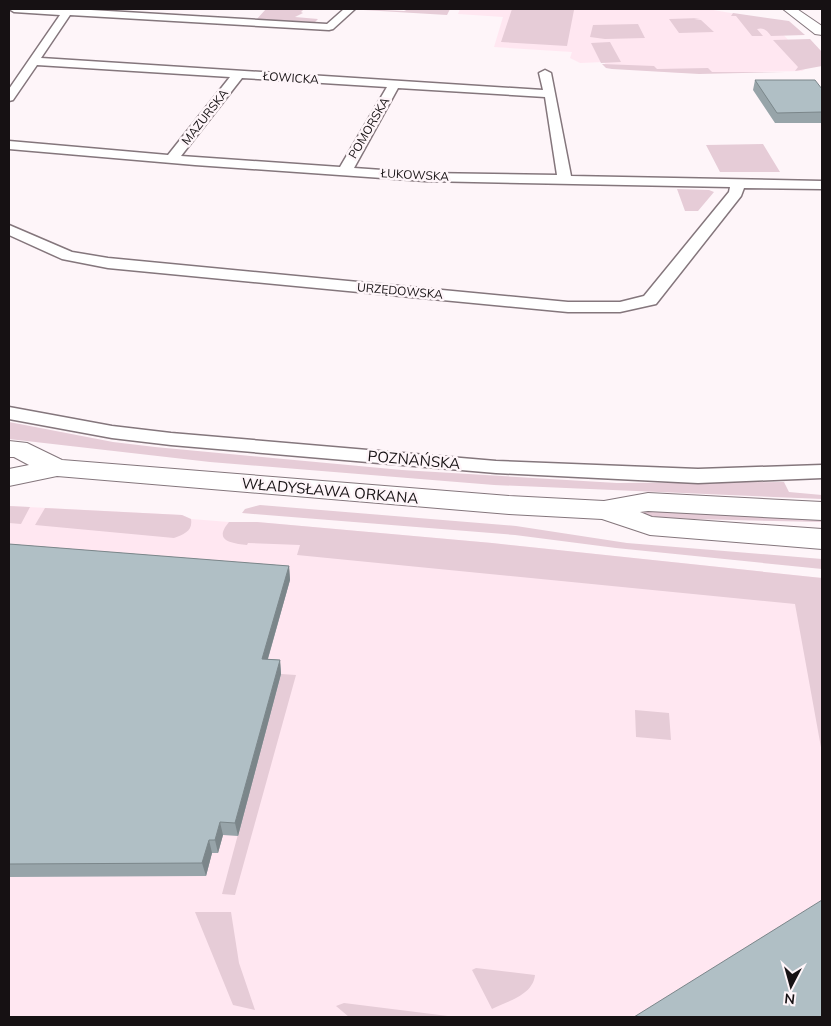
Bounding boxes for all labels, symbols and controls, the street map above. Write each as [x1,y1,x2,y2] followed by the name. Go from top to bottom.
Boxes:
[262,68,320,87] street label: ŁOWICKA
[178,86,231,148] street label: MAZURSKA
[345,94,392,161] street label: POMORSKA
[380,165,450,184] street label: ŁUKOWSKA
[357,279,444,302] street label: URZĘDOWSKA
[367,446,461,473] street label: POZNAŃSKA
[241,473,419,508] street label: WŁADYSŁAWA ORKANA
[766,961,816,1011] north arrow
[783,989,796,1008] text: N

